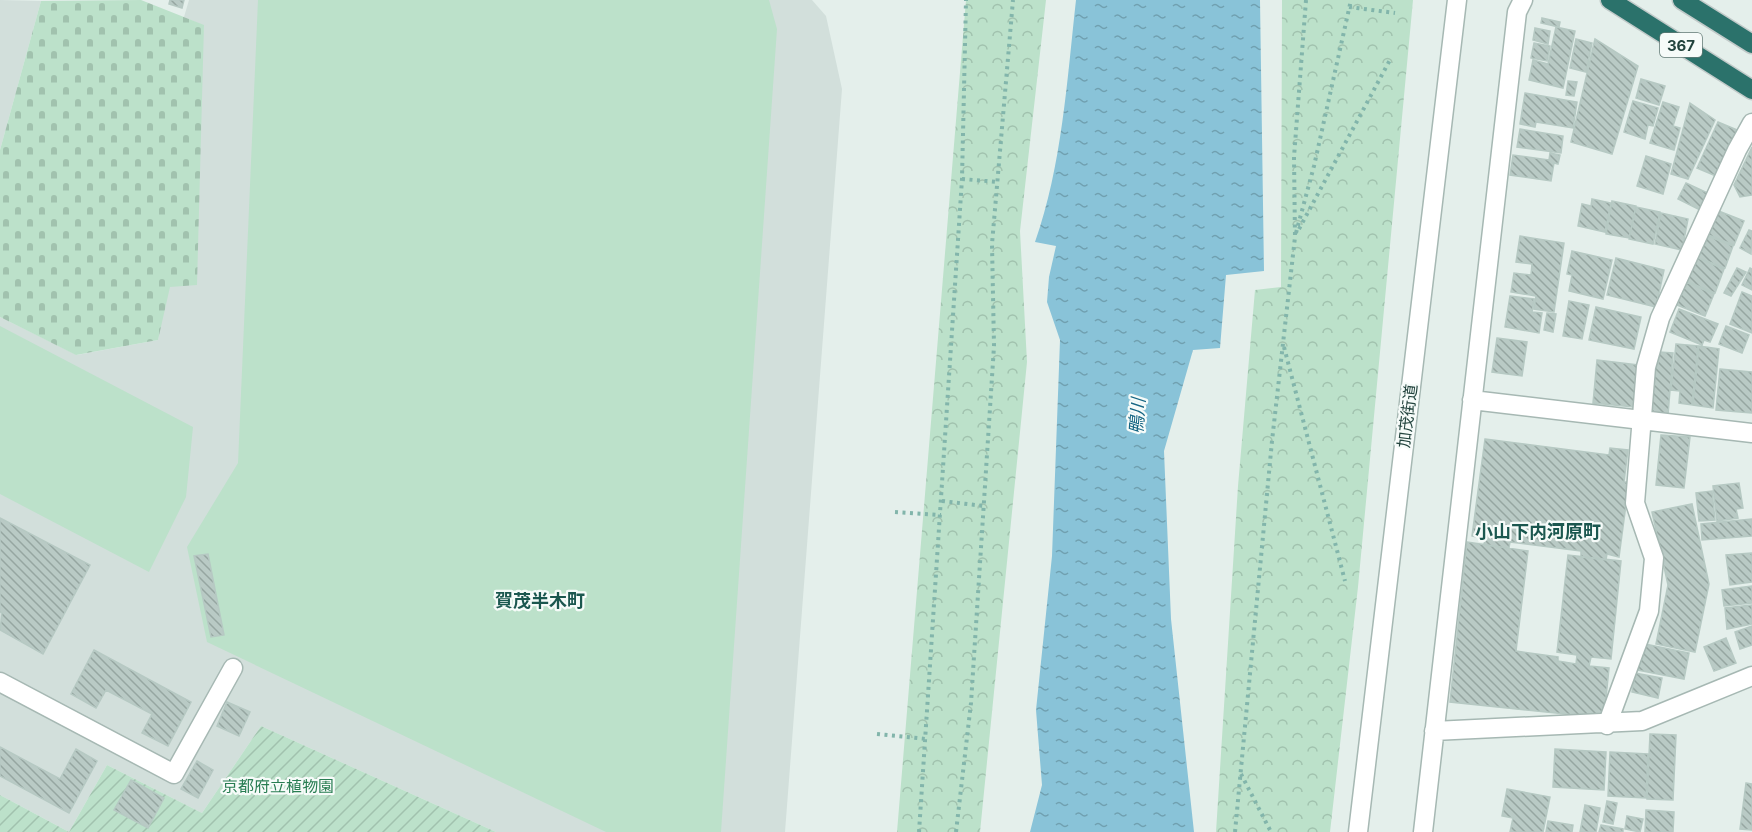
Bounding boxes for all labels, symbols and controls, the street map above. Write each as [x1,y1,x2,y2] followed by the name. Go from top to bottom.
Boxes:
[1660,33,1702,57] road number: 367
[1393,383,1421,449] street label: 加茂街道
[1125,395,1149,435] water label: 鴨川
[1475,521,1601,542] district label: 小山下内河原町
[495,590,585,611] district label: 賀茂半木町
[222,776,334,796] park label: 京都府立植物園

